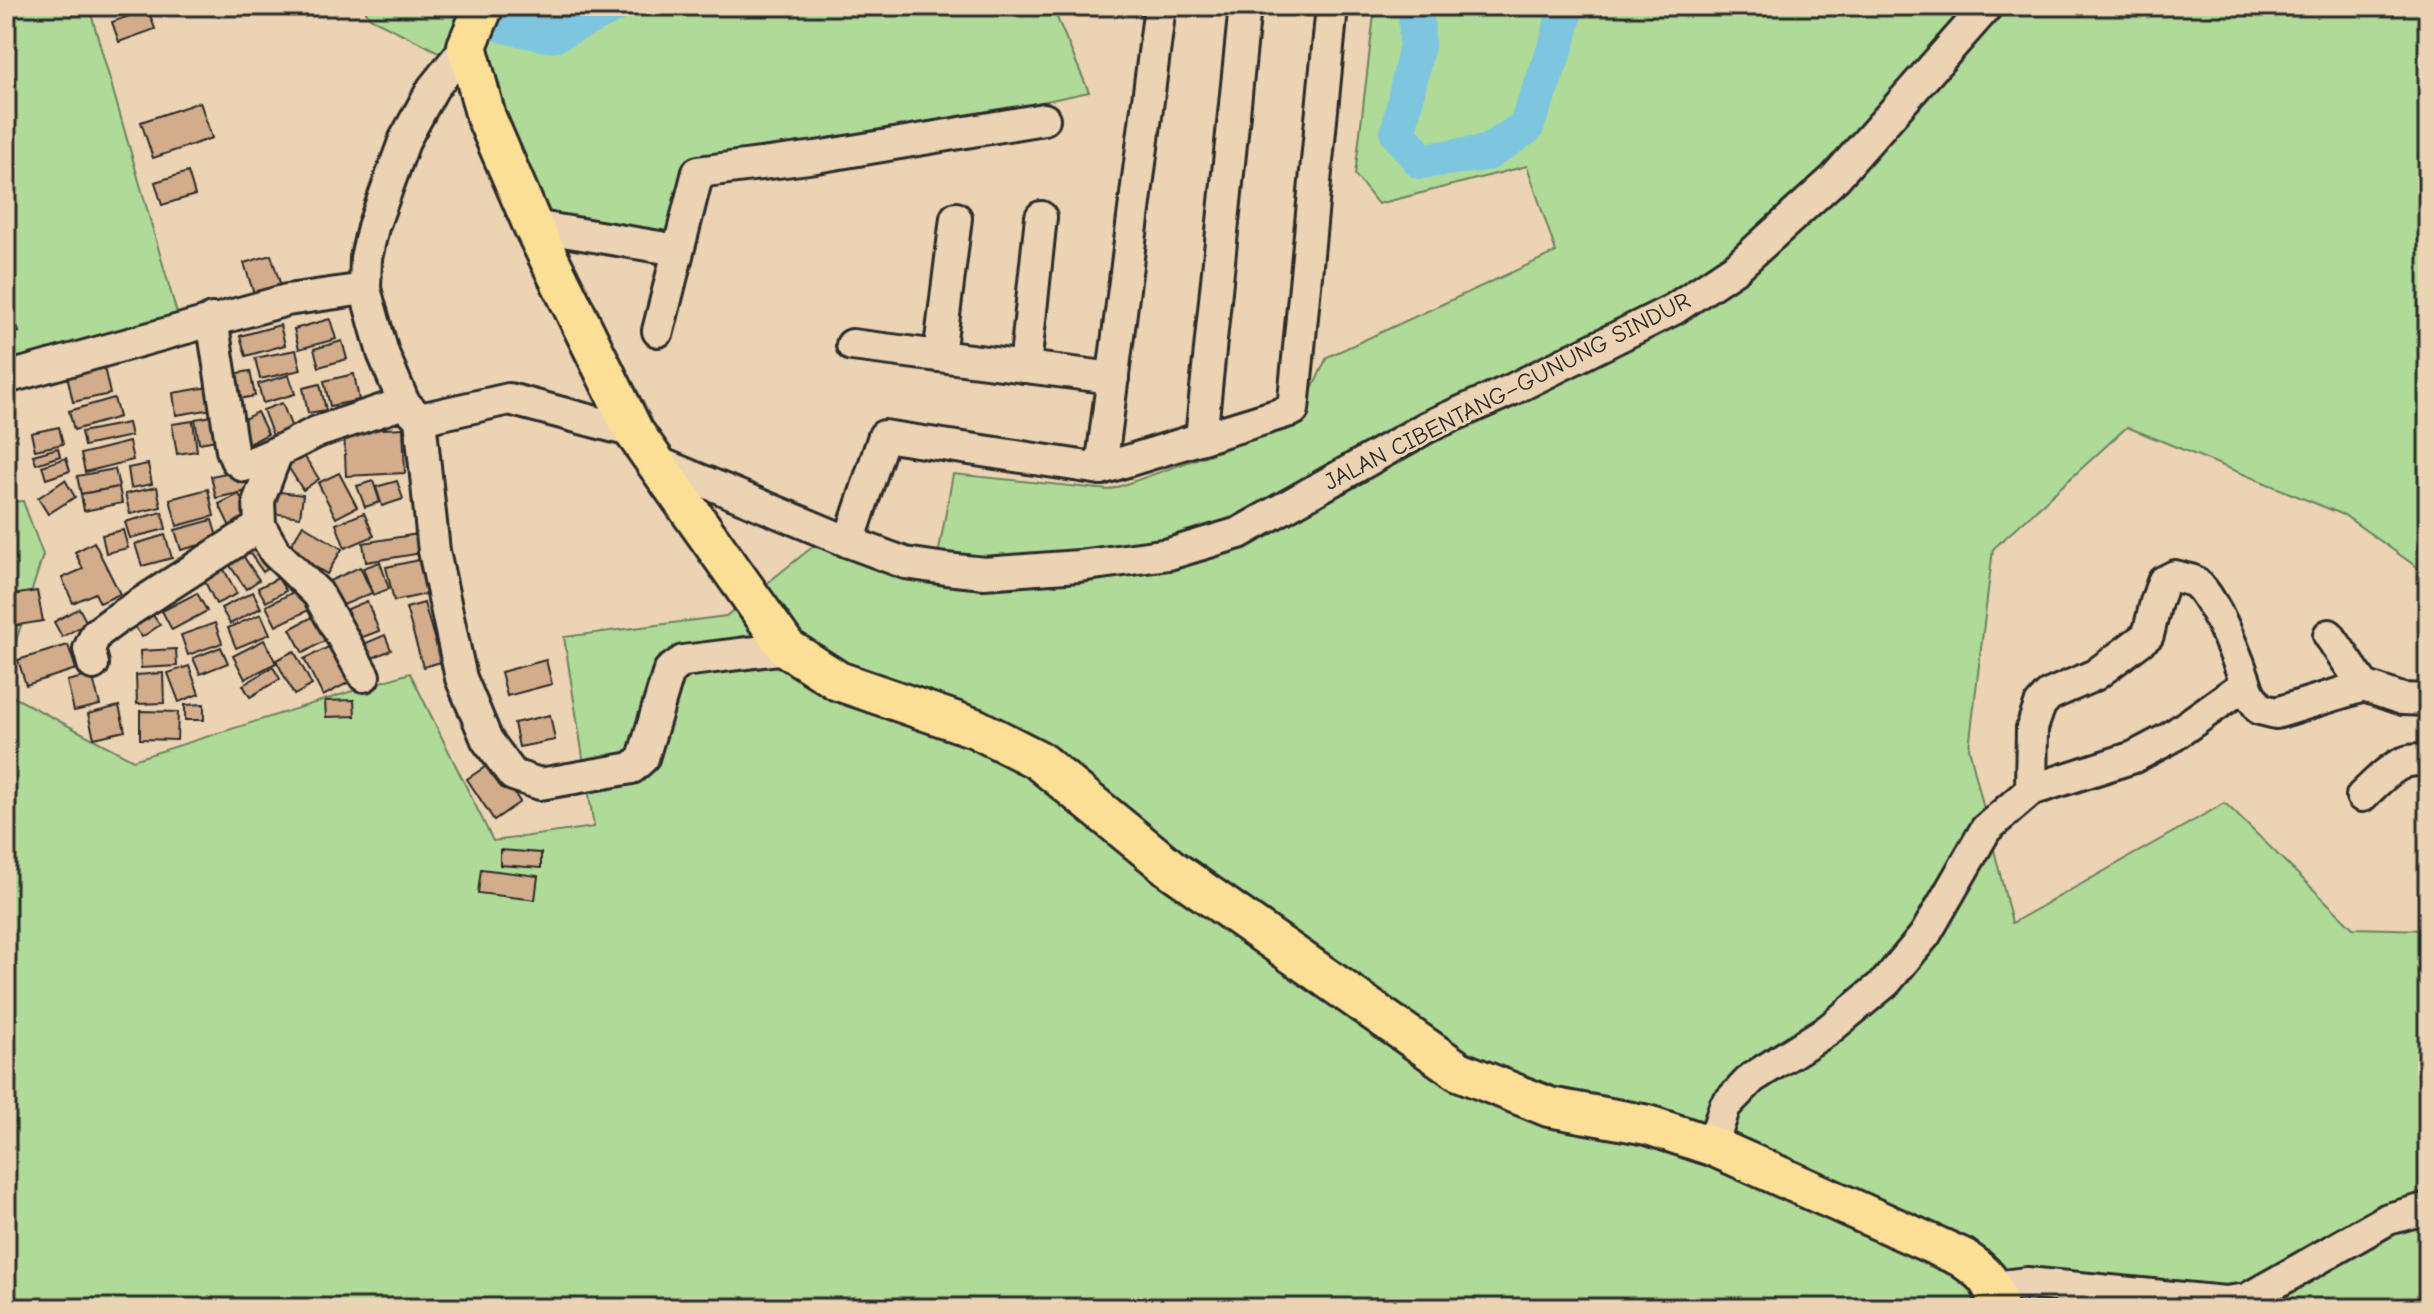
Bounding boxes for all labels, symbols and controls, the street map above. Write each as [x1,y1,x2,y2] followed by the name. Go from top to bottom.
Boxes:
[1319,286,1695,496] street label: JALAN CIBENTANG–GUNUNG SINDUR

